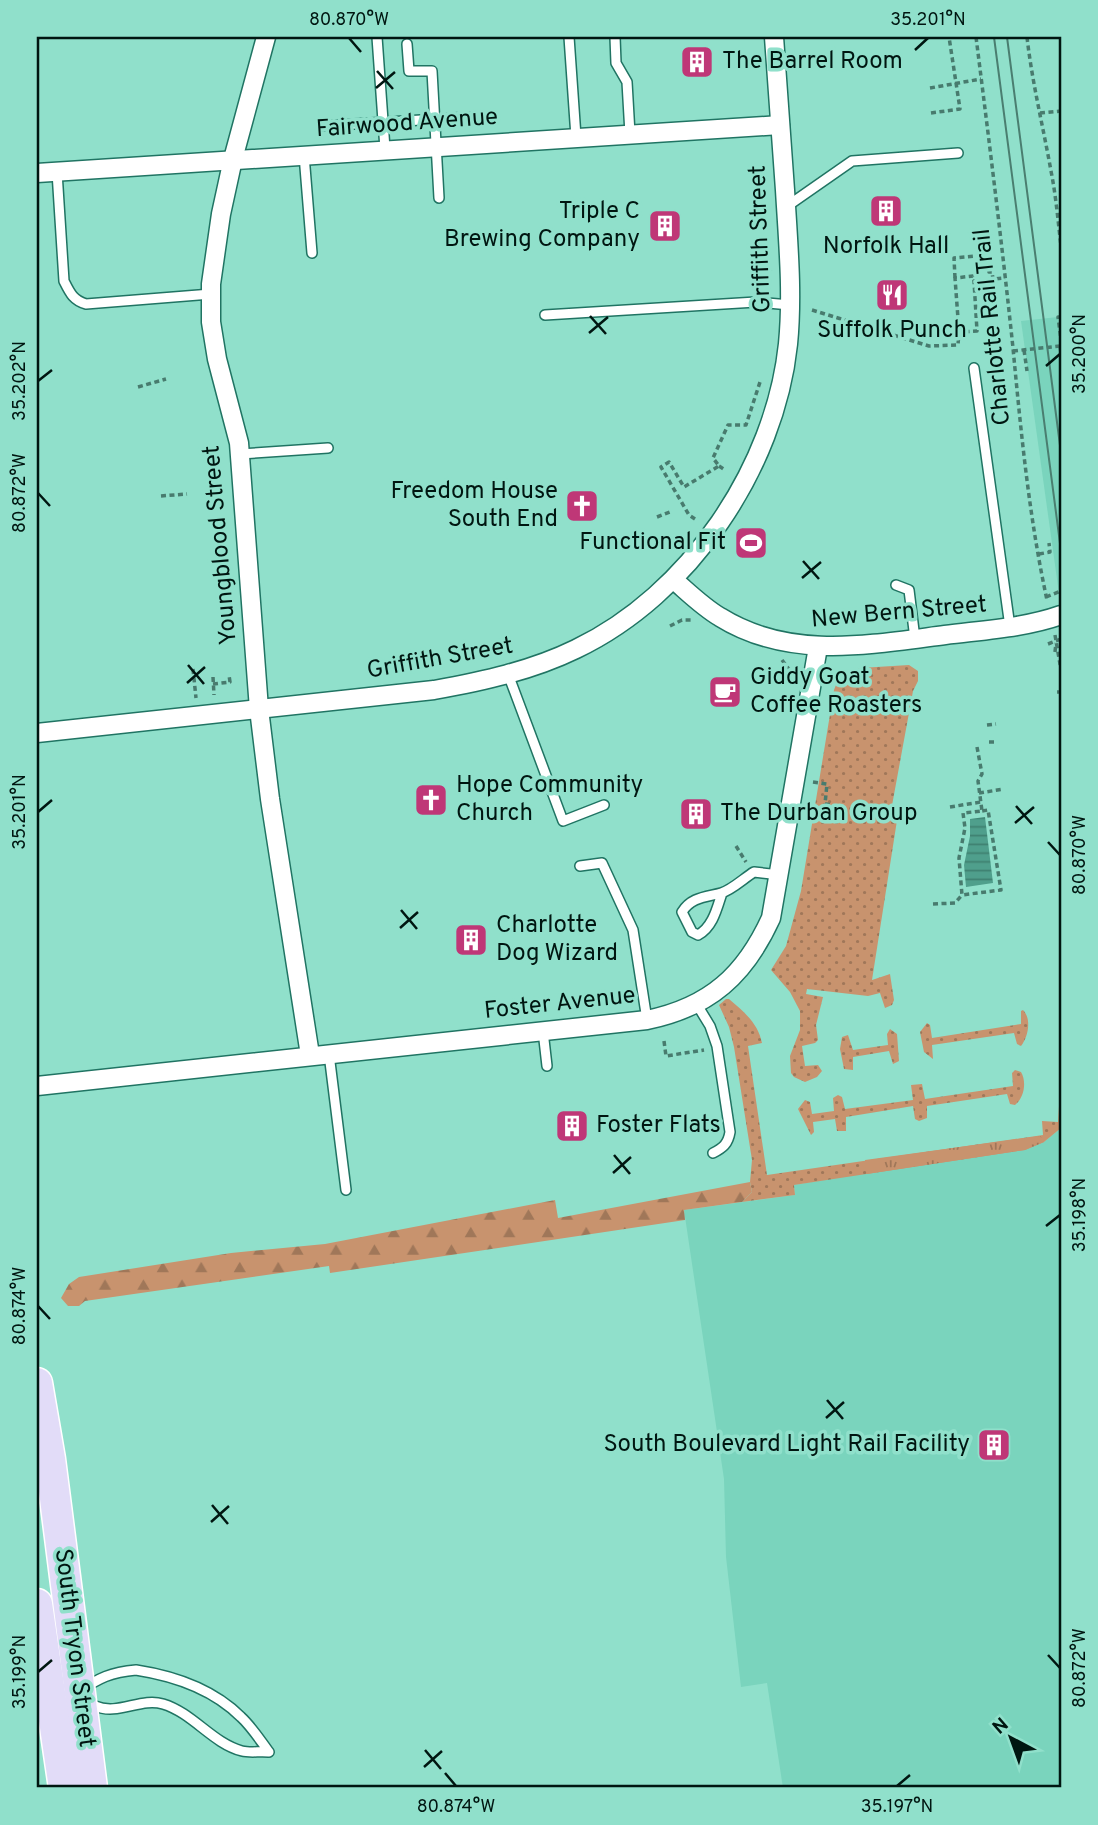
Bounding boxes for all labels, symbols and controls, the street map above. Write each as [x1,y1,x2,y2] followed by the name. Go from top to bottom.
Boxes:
[309,9,389,32] text: 80.870°W
[890,9,966,32] text: 35.201°N
[678,43,716,81] building icon: The Barrel Room
[722,47,903,77] place label: The Barrel Room
[315,103,499,145] street label: Fairwood Avenue
[743,165,779,313] street label: Griffith Street
[867,192,905,230] building icon: Norfolk Hall
[444,197,640,255] place label: Triple C Brewing Company
[646,207,684,245] building icon: Triple C Brewing Company
[968,227,1018,427] street label: Charlotte Rail Trail
[823,232,949,262] place label: Norfolk Hall
[873,276,911,314] restaurant icon: Suffolk Punch
[1069,314,1092,394] text: 35.200°N
[817,316,967,346] place label: Suffolk Punch
[9,341,32,421] text: 35.202°N
[197,444,245,646] street label: Youngblood Street
[9,453,32,533] text: 80.872°W
[390,477,558,535] place label: Freedom House South End
[563,487,601,525] church icon: Freedom House South End
[732,524,770,562] sports icon: Functional Fit
[579,528,726,558] place label: Functional Fit
[810,590,988,636] street label: New Bern Street
[365,631,515,687] street label: Griffith Street
[750,663,922,721] place label: Giddy Goat Coffee Roasters
[706,673,744,711] cafe icon: Giddy Goat Coffee Roasters
[456,771,643,829] place label: Hope Community Church
[9,774,32,850] text: 35.201°N
[412,781,450,819] church icon: Hope Community Church
[677,795,715,833] building icon: The Durban Group
[720,799,917,829] place label: The Durban Group
[1069,815,1092,895] text: 80.870°W
[496,911,618,969] place label: Charlotte Dog Wizard
[452,921,490,959] building icon: Charlotte Dog Wizard
[483,981,637,1027] street label: Foster Avenue
[553,1107,591,1145] building icon: Foster Flats
[596,1111,721,1141] place label: Foster Flats
[1069,1178,1092,1252] text: 35.198°N
[9,1267,32,1345] text: 80.874°W
[975,1426,1013,1464] building icon: South Boulevard Light Rail Facility
[604,1430,970,1460] place label: South Boulevard Light Rail Facility
[47,1547,101,1749] street label: South Tryon Street
[1069,1628,1092,1708] text: 80.872°W
[9,1635,32,1709] text: 35.199°N
[976,1702,1046,1772] north arrow
[988,1713,1014,1740] text: N
[417,1796,495,1819] text: 80.874°W
[861,1796,933,1819] text: 35.197°N

